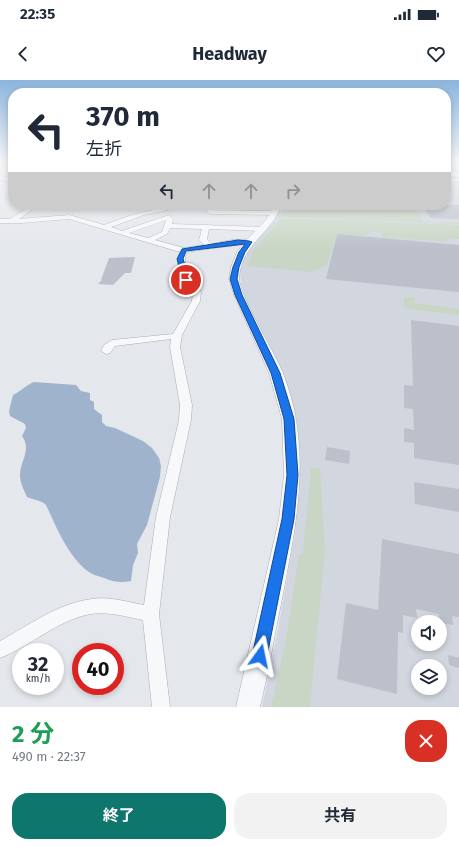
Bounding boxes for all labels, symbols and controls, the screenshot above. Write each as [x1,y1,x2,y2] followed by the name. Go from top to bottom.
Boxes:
[20,5,55,23] text: 22:35
[12,43,34,65] icon: back
[192,43,267,65] text: Headway
[425,43,447,65] icon: heart
[86,100,160,133] text: 370 m
[20,104,72,156] icon: left
[86,138,122,160] text: 左折
[156,180,178,202] icon: left
[198,180,220,202] icon: ahead
[240,180,262,202] icon: ahead
[282,180,304,202] icon: right
[169,263,203,297] pin
[175,269,197,291] icon: arrive
[411,615,447,695] map controls
[411,615,447,651] button: sound
[239,635,281,677] position arrow
[72,643,124,695] speed limit sign: 40
[28,652,48,676] text: 32
[411,659,447,695] button: layers
[26,673,50,685] text: km/h
[12,720,54,748] text: 2 分
[405,720,447,762] button: close
[12,749,86,764] text: 490 m · 22:37
[12,793,226,839] button: 終了
[234,793,447,839] button: 共有

